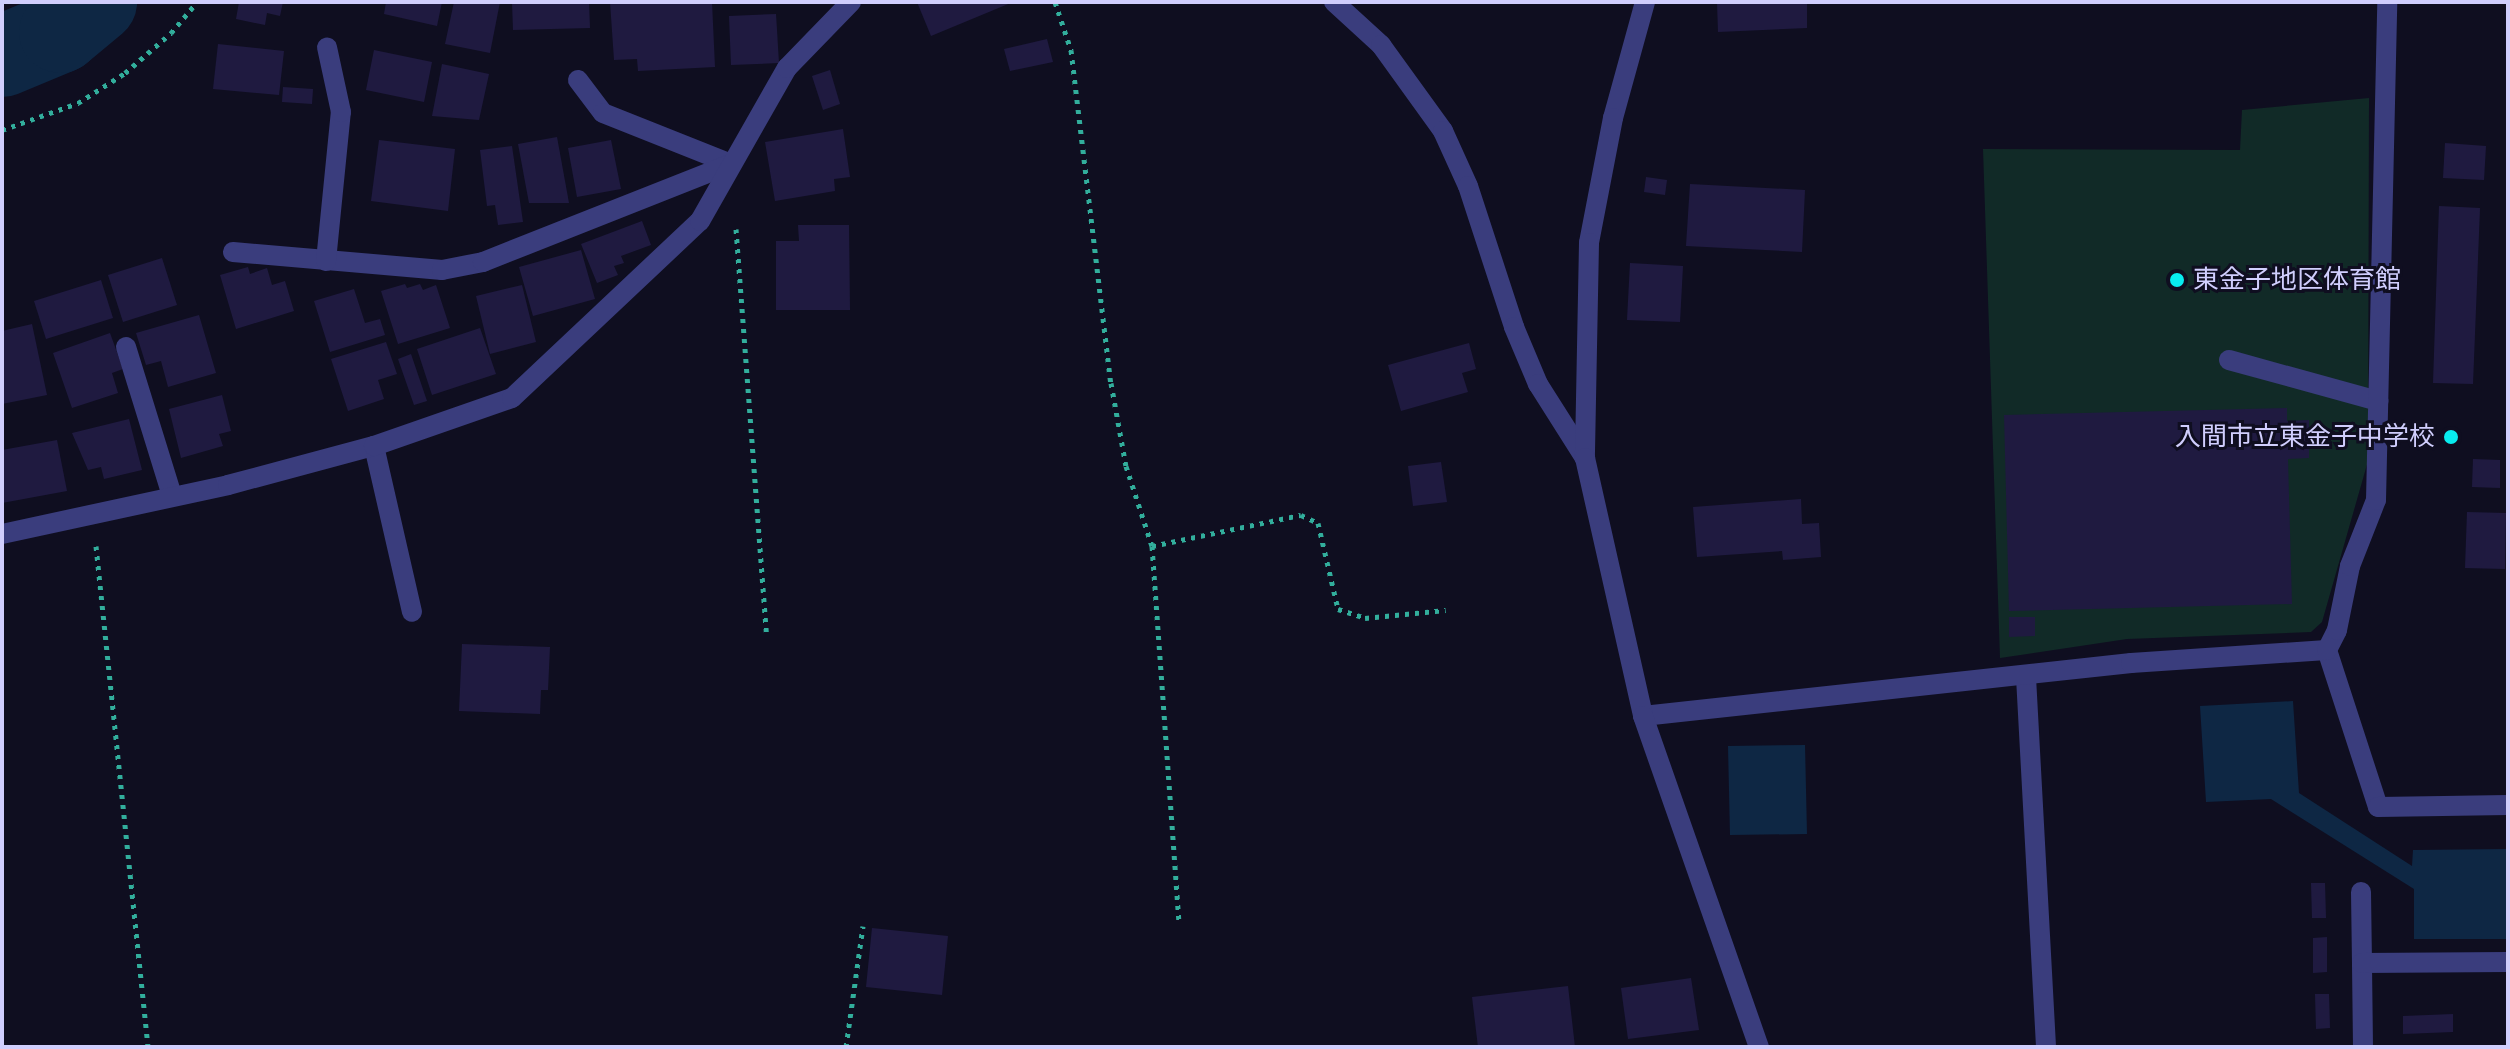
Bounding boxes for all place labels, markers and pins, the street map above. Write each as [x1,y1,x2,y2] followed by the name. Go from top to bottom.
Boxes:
[2193,264,2401,296] place label: 東金子地区体育館
[2168,271,2186,289] marker: 東金子地区体育館
[2175,421,2435,453] place label: 入間市立東金子中学校
[2442,428,2460,446] marker: 入間市立東金子中学校

